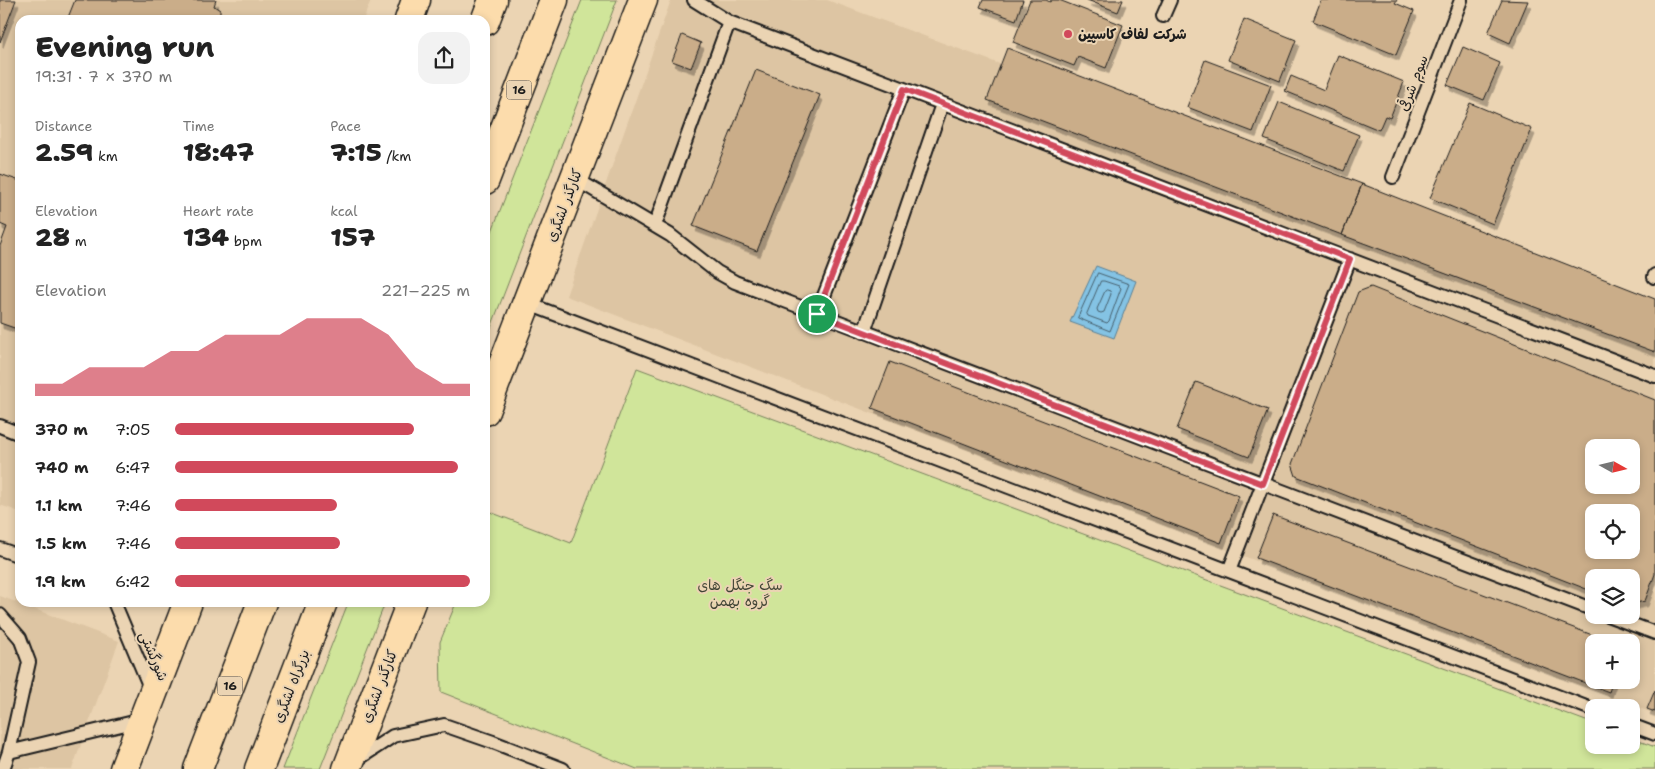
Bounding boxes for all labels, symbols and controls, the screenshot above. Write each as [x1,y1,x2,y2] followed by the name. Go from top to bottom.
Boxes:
[1078,25,1187,43] place label: شرکت لفاف کاسپین
[35,28,214,66] text: Evening run
[1062,28,1074,40] marker: شرکت لفاف کاسپین
[418,32,470,84] button: share
[1394,52,1435,115] street label: سوم شرقی
[35,66,172,87] text: 19:31 · 7 × 370 m
[506,80,532,100] road number: 16
[35,117,92,135] text: Distance
[183,117,215,135] text: Time
[330,117,361,135] text: Pace
[35,135,93,169] text: 2.59
[183,135,254,169] text: 18:47
[330,135,382,169] text: 7:15
[93,147,118,165] text: km
[382,147,411,165] text: /km
[542,166,586,244] street label: کنارگذر لشگری
[35,202,98,220] text: Elevation
[183,202,254,220] text: Heart rate
[330,202,358,220] text: kcal
[35,220,70,254] text: 28
[183,220,229,254] text: 134
[330,220,375,254] text: 157
[70,232,87,250] text: m
[229,232,262,250] text: bpm
[35,280,107,301] text: Elevation
[381,280,470,301] text: 221–225 m
[796,293,838,335] pin
[803,300,831,328] icon: arrive
[35,419,88,440] text: 370 m
[115,419,150,440] text: 7:05
[1585,439,1640,494] north arrow
[1585,439,1640,754] map controls
[35,457,88,478] text: 740 m
[115,457,150,478] text: 6:47
[35,495,82,516] text: 1.1 km
[115,495,151,516] text: 7:46
[1585,504,1640,559] button: locate
[35,533,87,554] text: 1.5 km
[115,533,151,554] text: 7:46
[1585,569,1640,624] button: layers
[35,571,86,592] text: 1.9 km
[115,571,150,592] text: 6:42
[697,576,783,610] park label: سگ جنگل های گروه بهمن
[136,628,172,684] street label: شورگشتی
[1585,634,1640,689] button: +
[269,647,313,725] street label: بزرگراه لشگری
[357,647,401,725] street label: کنارگذر لشگری
[218,676,242,696] road number: 16
[1585,699,1640,754] button: −

